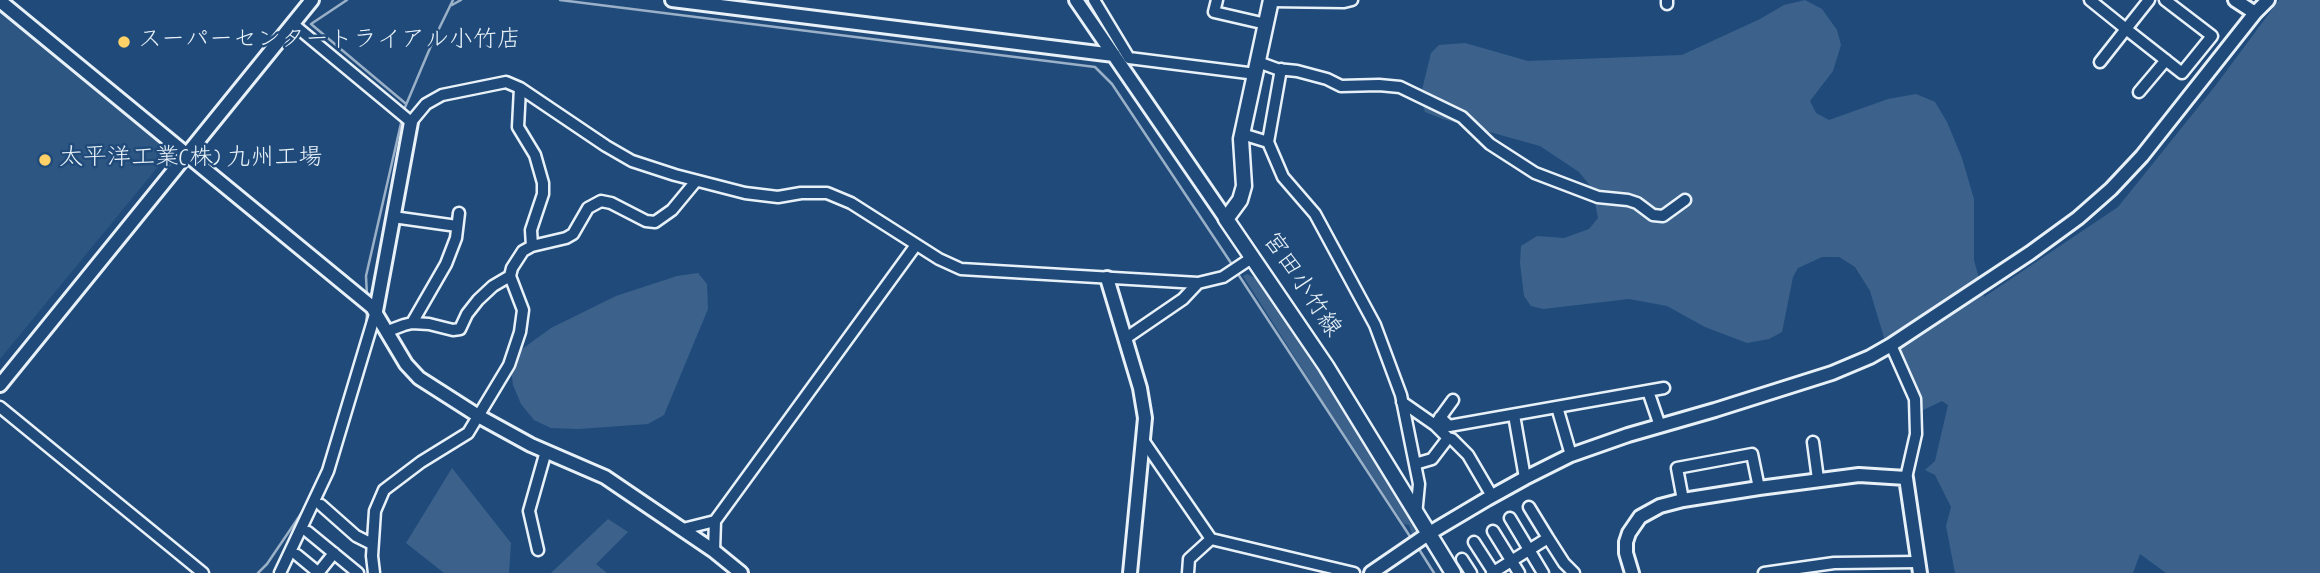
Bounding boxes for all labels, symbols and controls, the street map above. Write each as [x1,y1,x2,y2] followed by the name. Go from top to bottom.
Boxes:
[138,28,521,56] place label: スーパーセンタートライアル小竹店
[116,34,132,50] marker: スーパーセンタートライアル小竹店
[59,146,322,174] place label: 太平洋工業(株) 九州工場
[37,152,53,168] marker: 太平洋工業(株) 九州工場
[1255,228,1345,344] street label: 宮田小竹線

